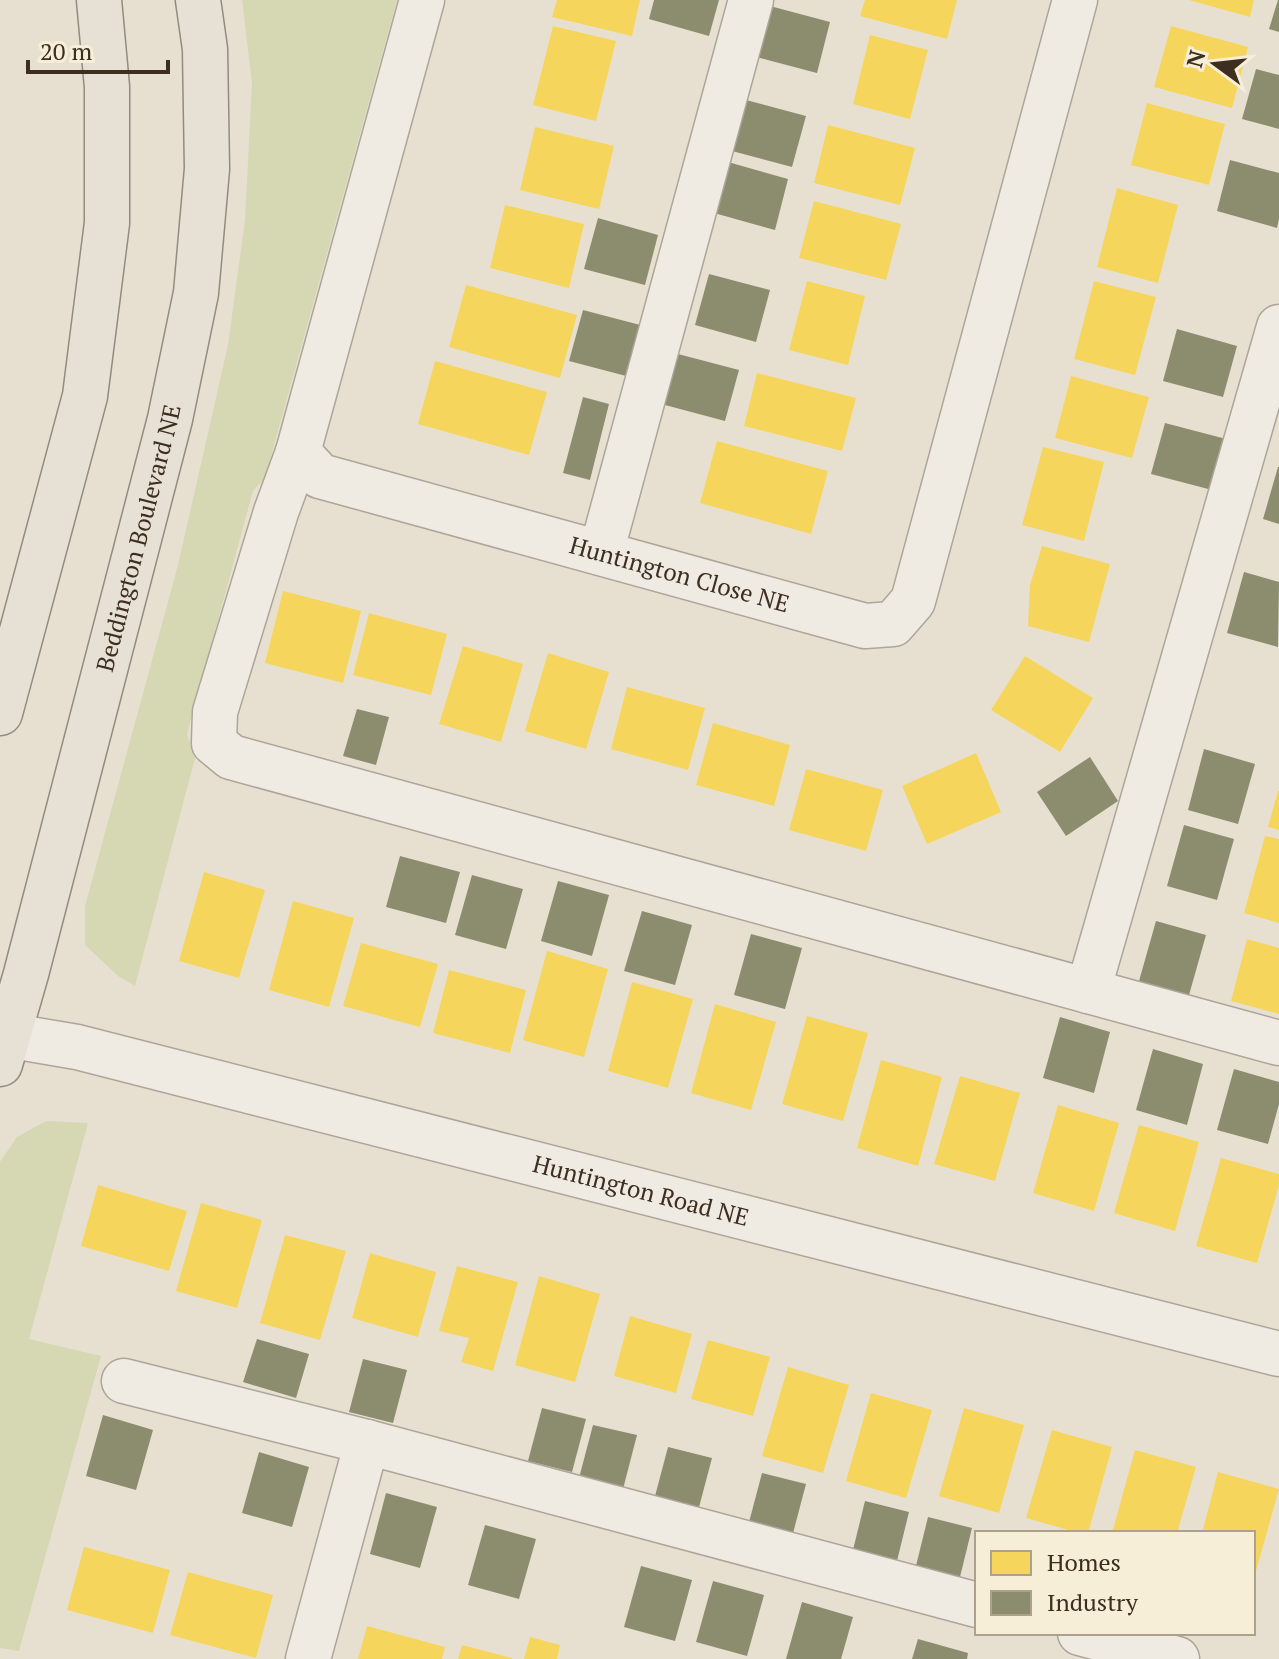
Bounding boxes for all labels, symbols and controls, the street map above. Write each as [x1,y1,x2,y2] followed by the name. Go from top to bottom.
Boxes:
[28,24,168,74] scale bar
[1175,24,1255,104] north arrow
[40,35,92,67] text: 20 m
[1179,47,1211,71] text: N
[88,401,188,675] street label: Beddington Boulevard NE
[566,528,793,619] street label: Huntington Close NE
[530,1147,752,1233] street label: Huntington Road NE
[975,1531,1255,1635] legend
[1047,1546,1121,1578] text: Homes
[1047,1586,1139,1618] text: Industry

